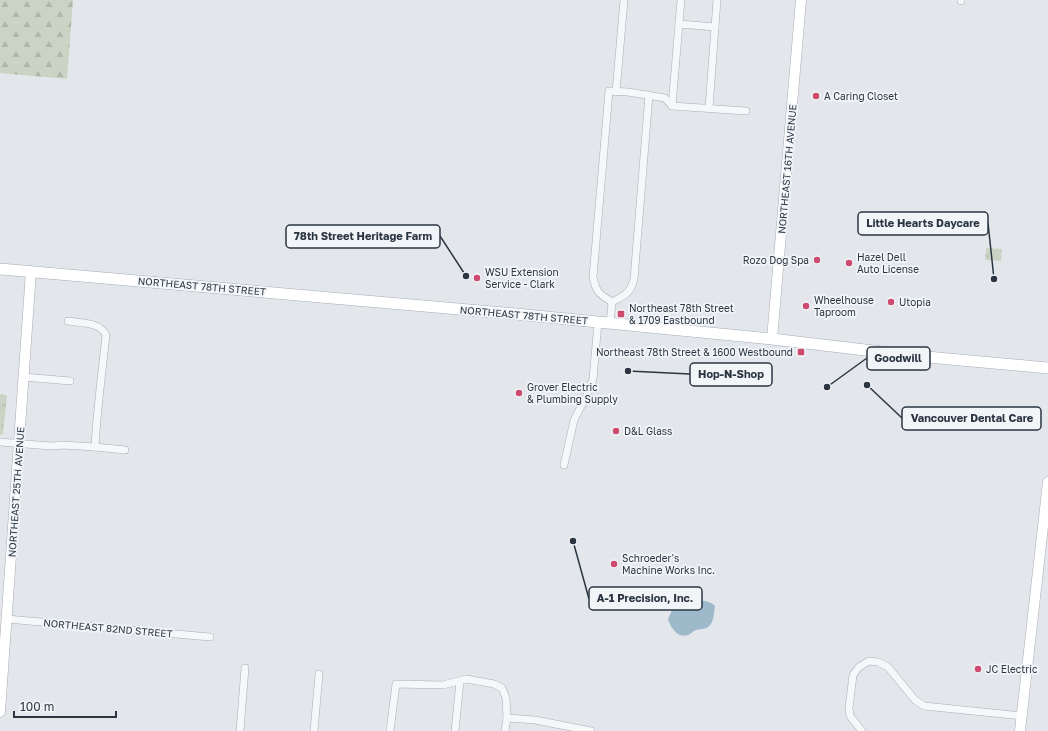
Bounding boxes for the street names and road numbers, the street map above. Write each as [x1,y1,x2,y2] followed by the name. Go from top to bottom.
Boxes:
[775,104,799,234] street label: NORTHEAST 16TH AVENUE
[137,274,267,298] street label: NORTHEAST 78TH STREET
[459,303,589,327] street label: NORTHEAST 78TH STREET
[5,426,27,558] street label: NORTHEAST 25TH AVENUE
[43,616,173,640] street label: NORTHEAST 82ND STREET

